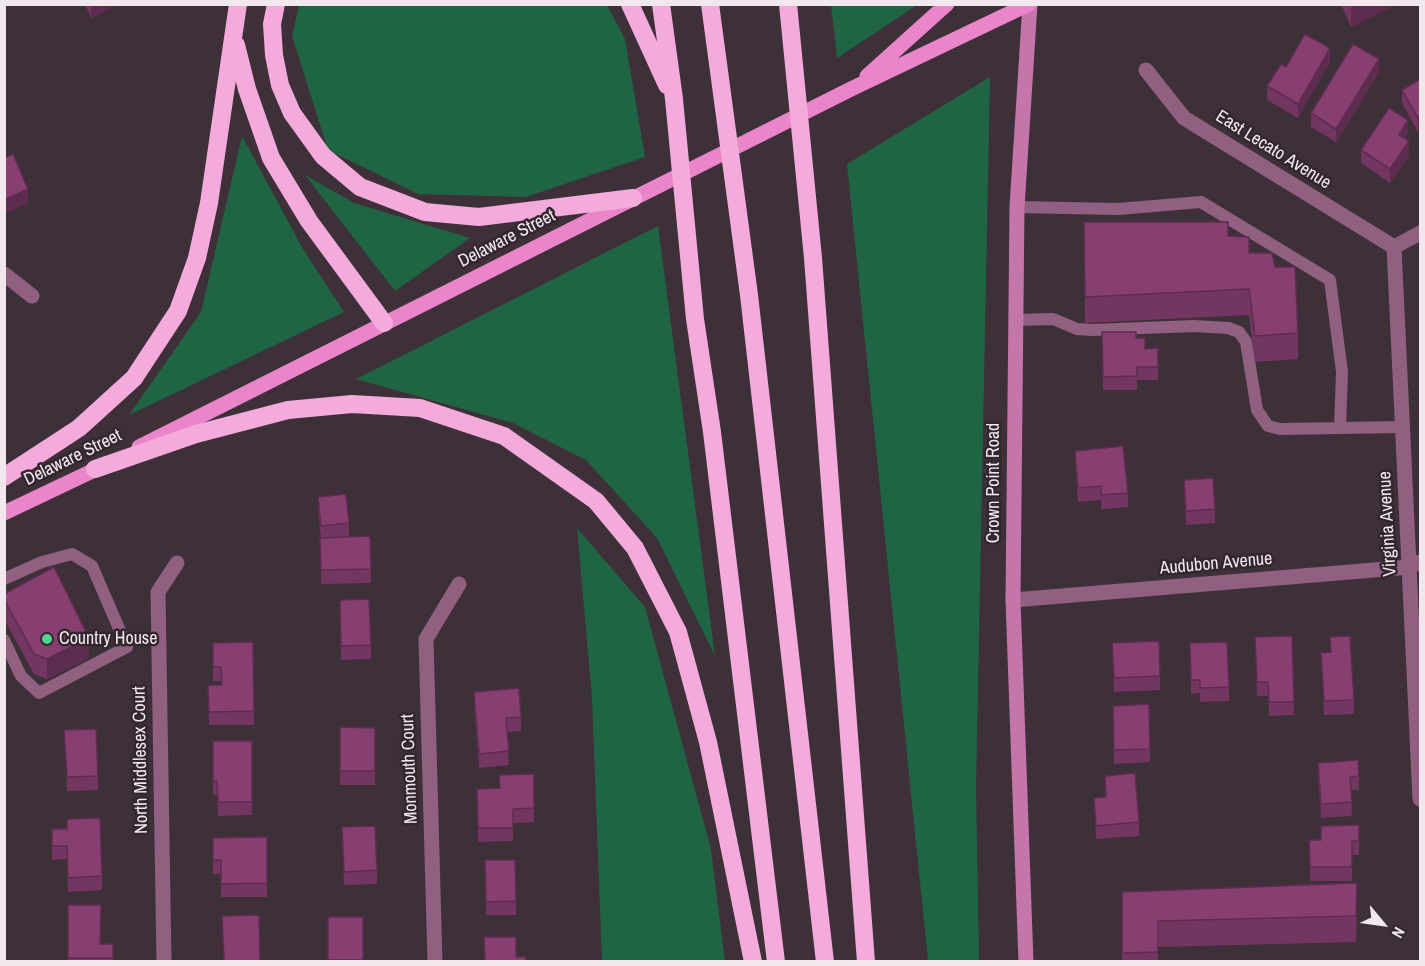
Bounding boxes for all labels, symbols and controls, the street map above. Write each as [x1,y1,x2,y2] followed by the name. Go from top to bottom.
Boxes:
[1211,106,1335,194] street label: East Lecato Avenue
[455,205,559,273] street label: Delaware Street
[983,423,1005,543] street label: Crown Point Road
[21,425,125,491] street label: Delaware Street
[1374,471,1402,577] street label: Virginia Avenue
[1159,548,1273,580] street label: Audubon Avenue
[59,628,157,650] place label: Country House
[40,632,54,646] marker: Country House
[129,686,153,834] street label: North Middlesex Court
[397,714,423,824] street label: Monmouth Court
[1353,894,1413,954] north arrow
[1387,923,1411,942] text: N

